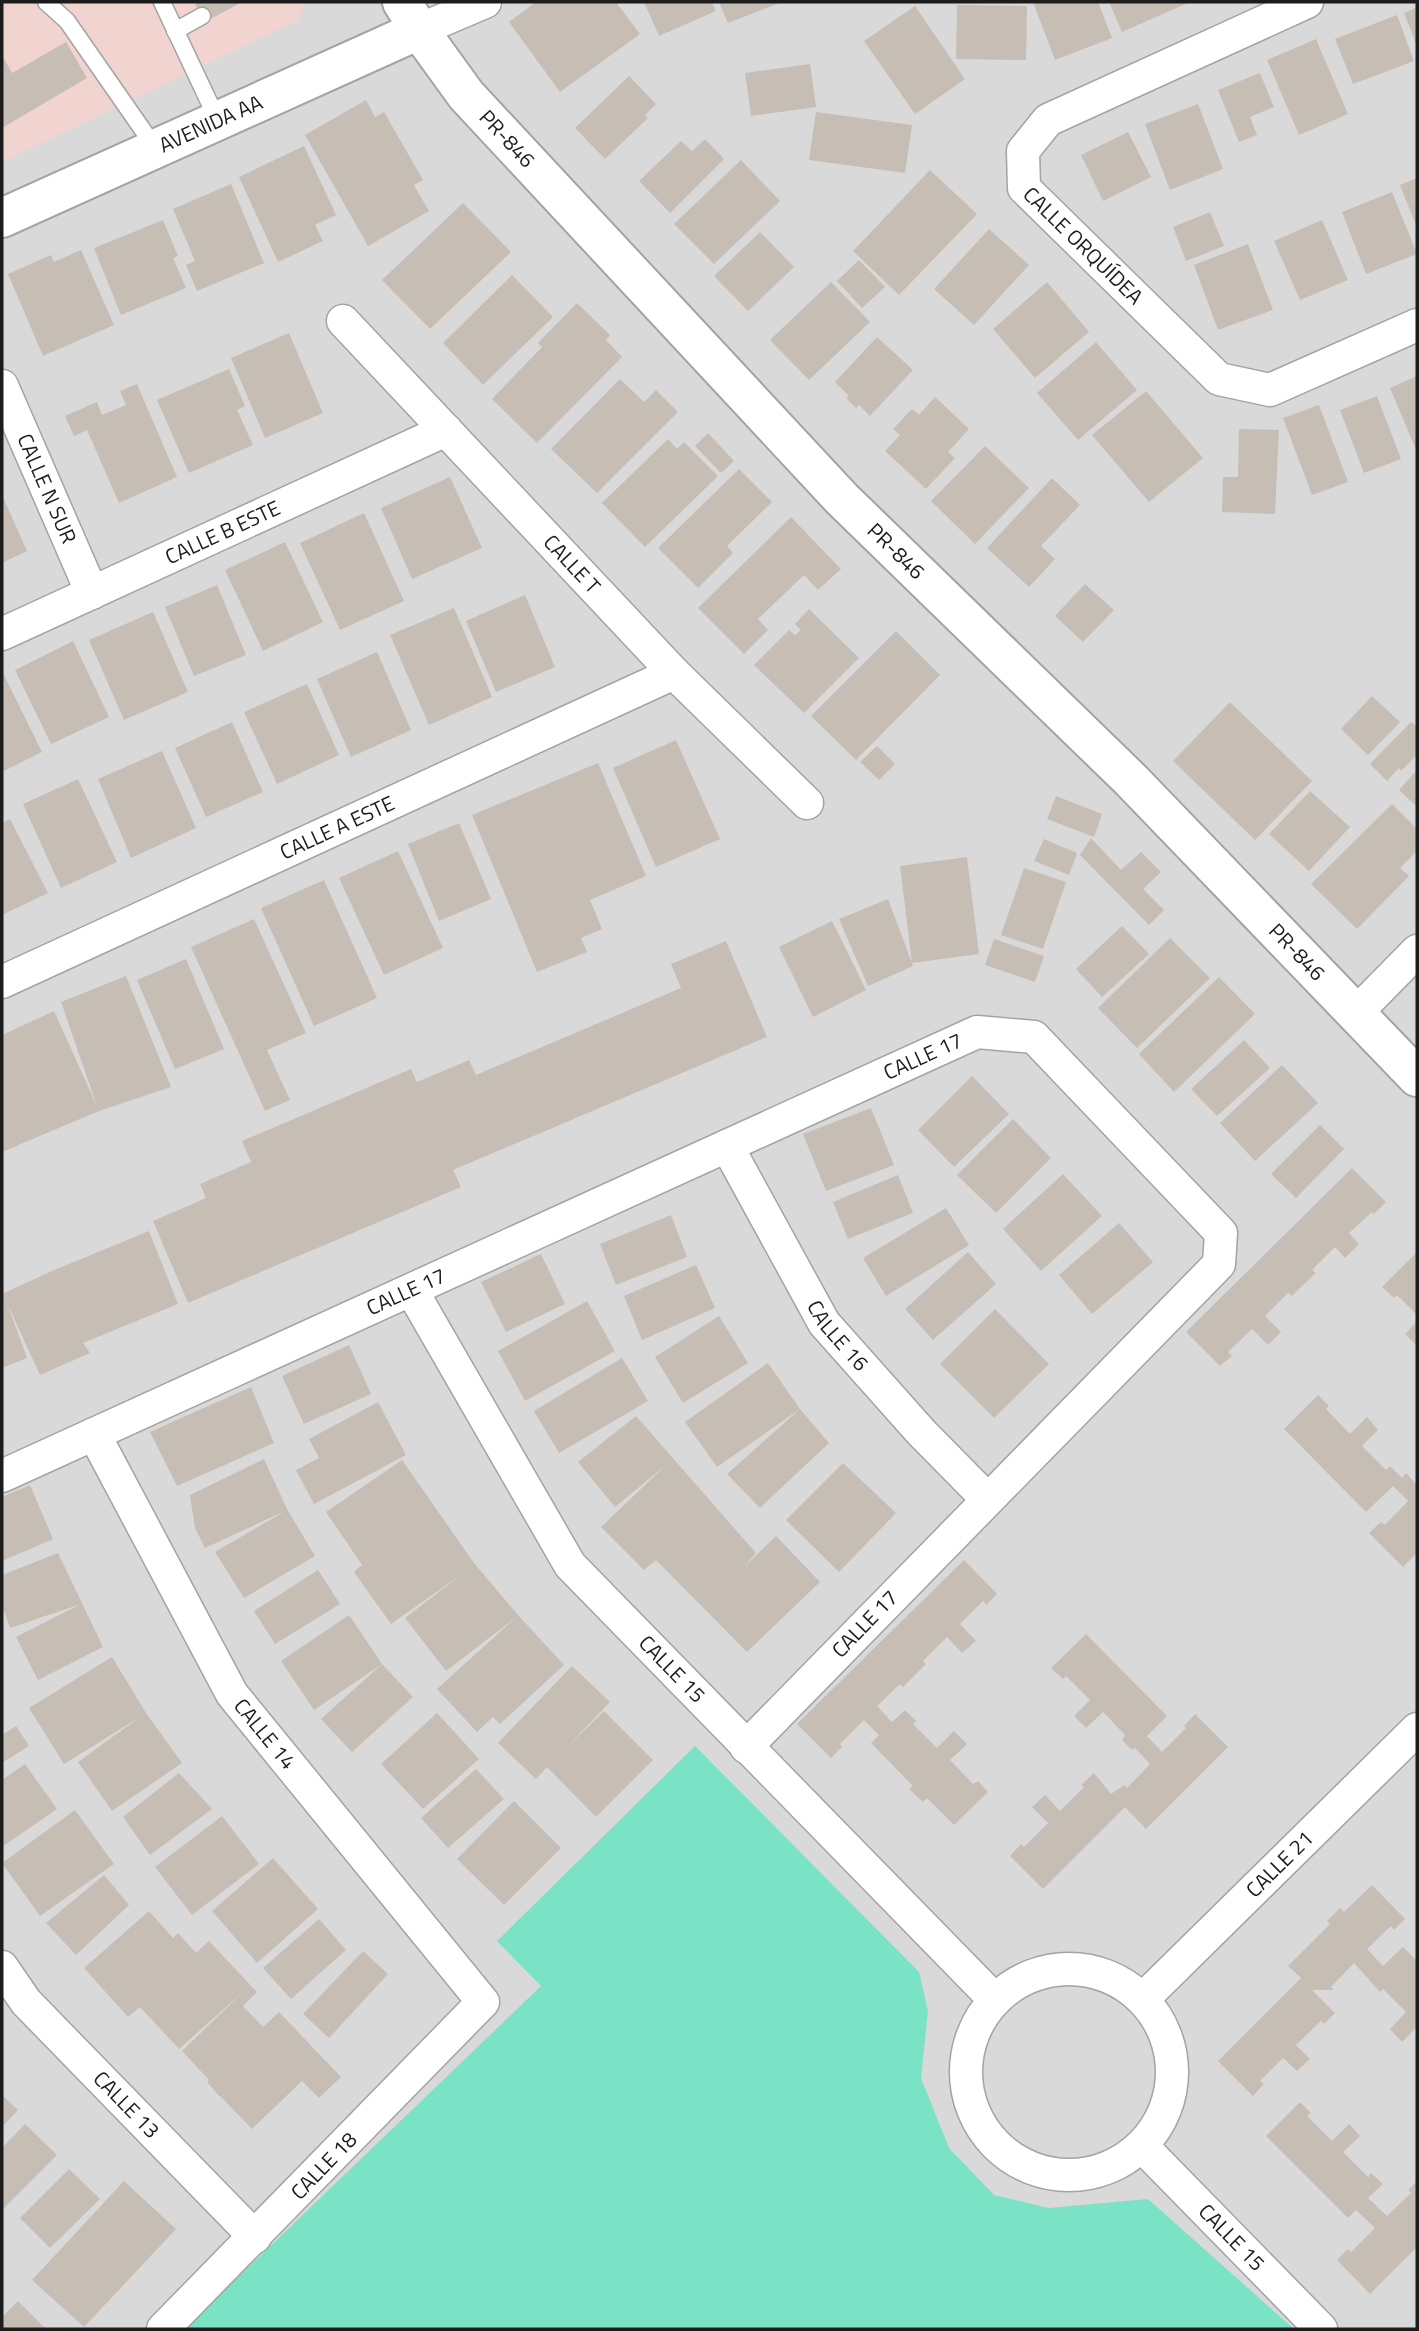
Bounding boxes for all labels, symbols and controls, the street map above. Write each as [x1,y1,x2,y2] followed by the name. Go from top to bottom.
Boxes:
[153,85,268,160] street label: AVENIDA AA
[472,102,543,175] street label: PR-846
[1016,179,1151,312] street label: CALLE ORQUÍDEA
[10,428,86,548] street label: CALLE N SUR
[160,491,285,572] street label: CALLE B ESTE
[860,515,933,586] street label: PR-846
[536,527,609,601] street label: CALLE T
[274,787,399,867] street label: CALLE A ESTE
[1262,915,1333,988] street label: PR-846
[878,1024,967,1088] street label: CALLE 17
[361,1259,450,1323] street label: CALLE 17
[799,1294,877,1378] street label: CALLE 16
[824,1582,905,1665] street label: CALLE 17
[632,1627,713,1710] street label: CALLE 15
[227,1691,304,1776] street label: CALLE 14
[1238,1823,1320,1904] street label: CALLE 21
[86,2063,168,2145] street label: CALLE 13
[283,2124,364,2207] street label: CALLE 18
[1191,2196,1273,2278] street label: CALLE 15

